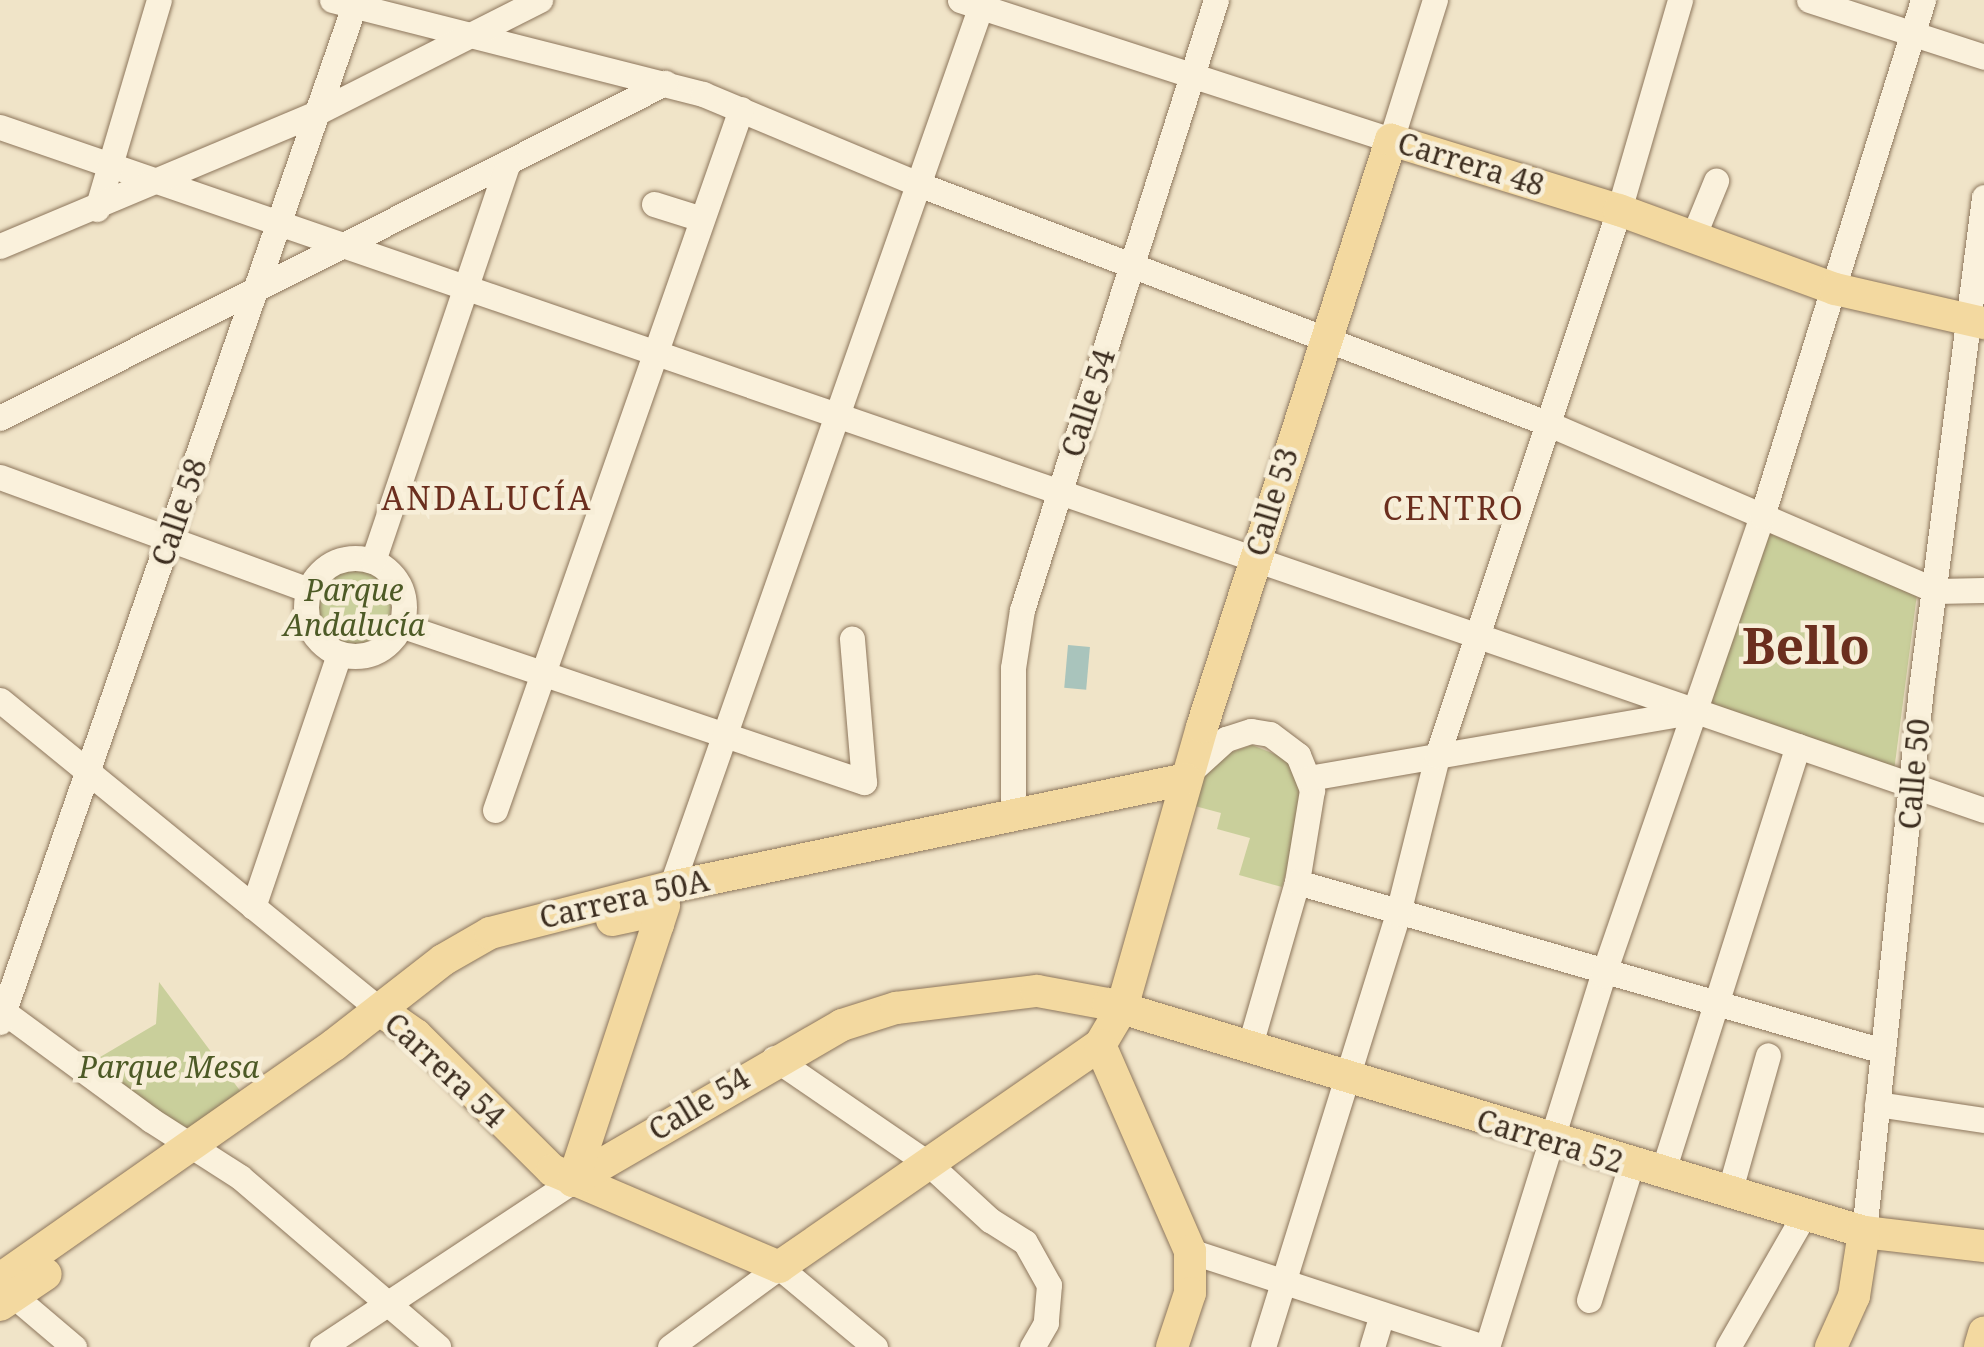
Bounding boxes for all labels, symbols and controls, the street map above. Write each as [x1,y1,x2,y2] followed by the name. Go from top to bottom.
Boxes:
[1393,125,1549,203] street label: Carrera 48
[1054,345,1122,461] street label: Calle 54
[1239,444,1305,560] street label: Calle 53
[144,454,214,570] street label: Calle 58
[381,479,593,517] district label: ANDALUCÍA
[1383,489,1525,527] district label: CENTRO
[283,572,425,642] park label: Parque Andalucía
[1742,616,1870,676] district label: Bello
[1891,717,1937,831] street label: Calle 50
[536,862,712,936] street label: Carrera 50A
[377,1005,513,1135] street label: Carrera 54
[79,1049,259,1085] park label: Parque Mesa
[642,1060,756,1148] street label: Calle 54
[1472,1102,1628,1180] street label: Carrera 52

